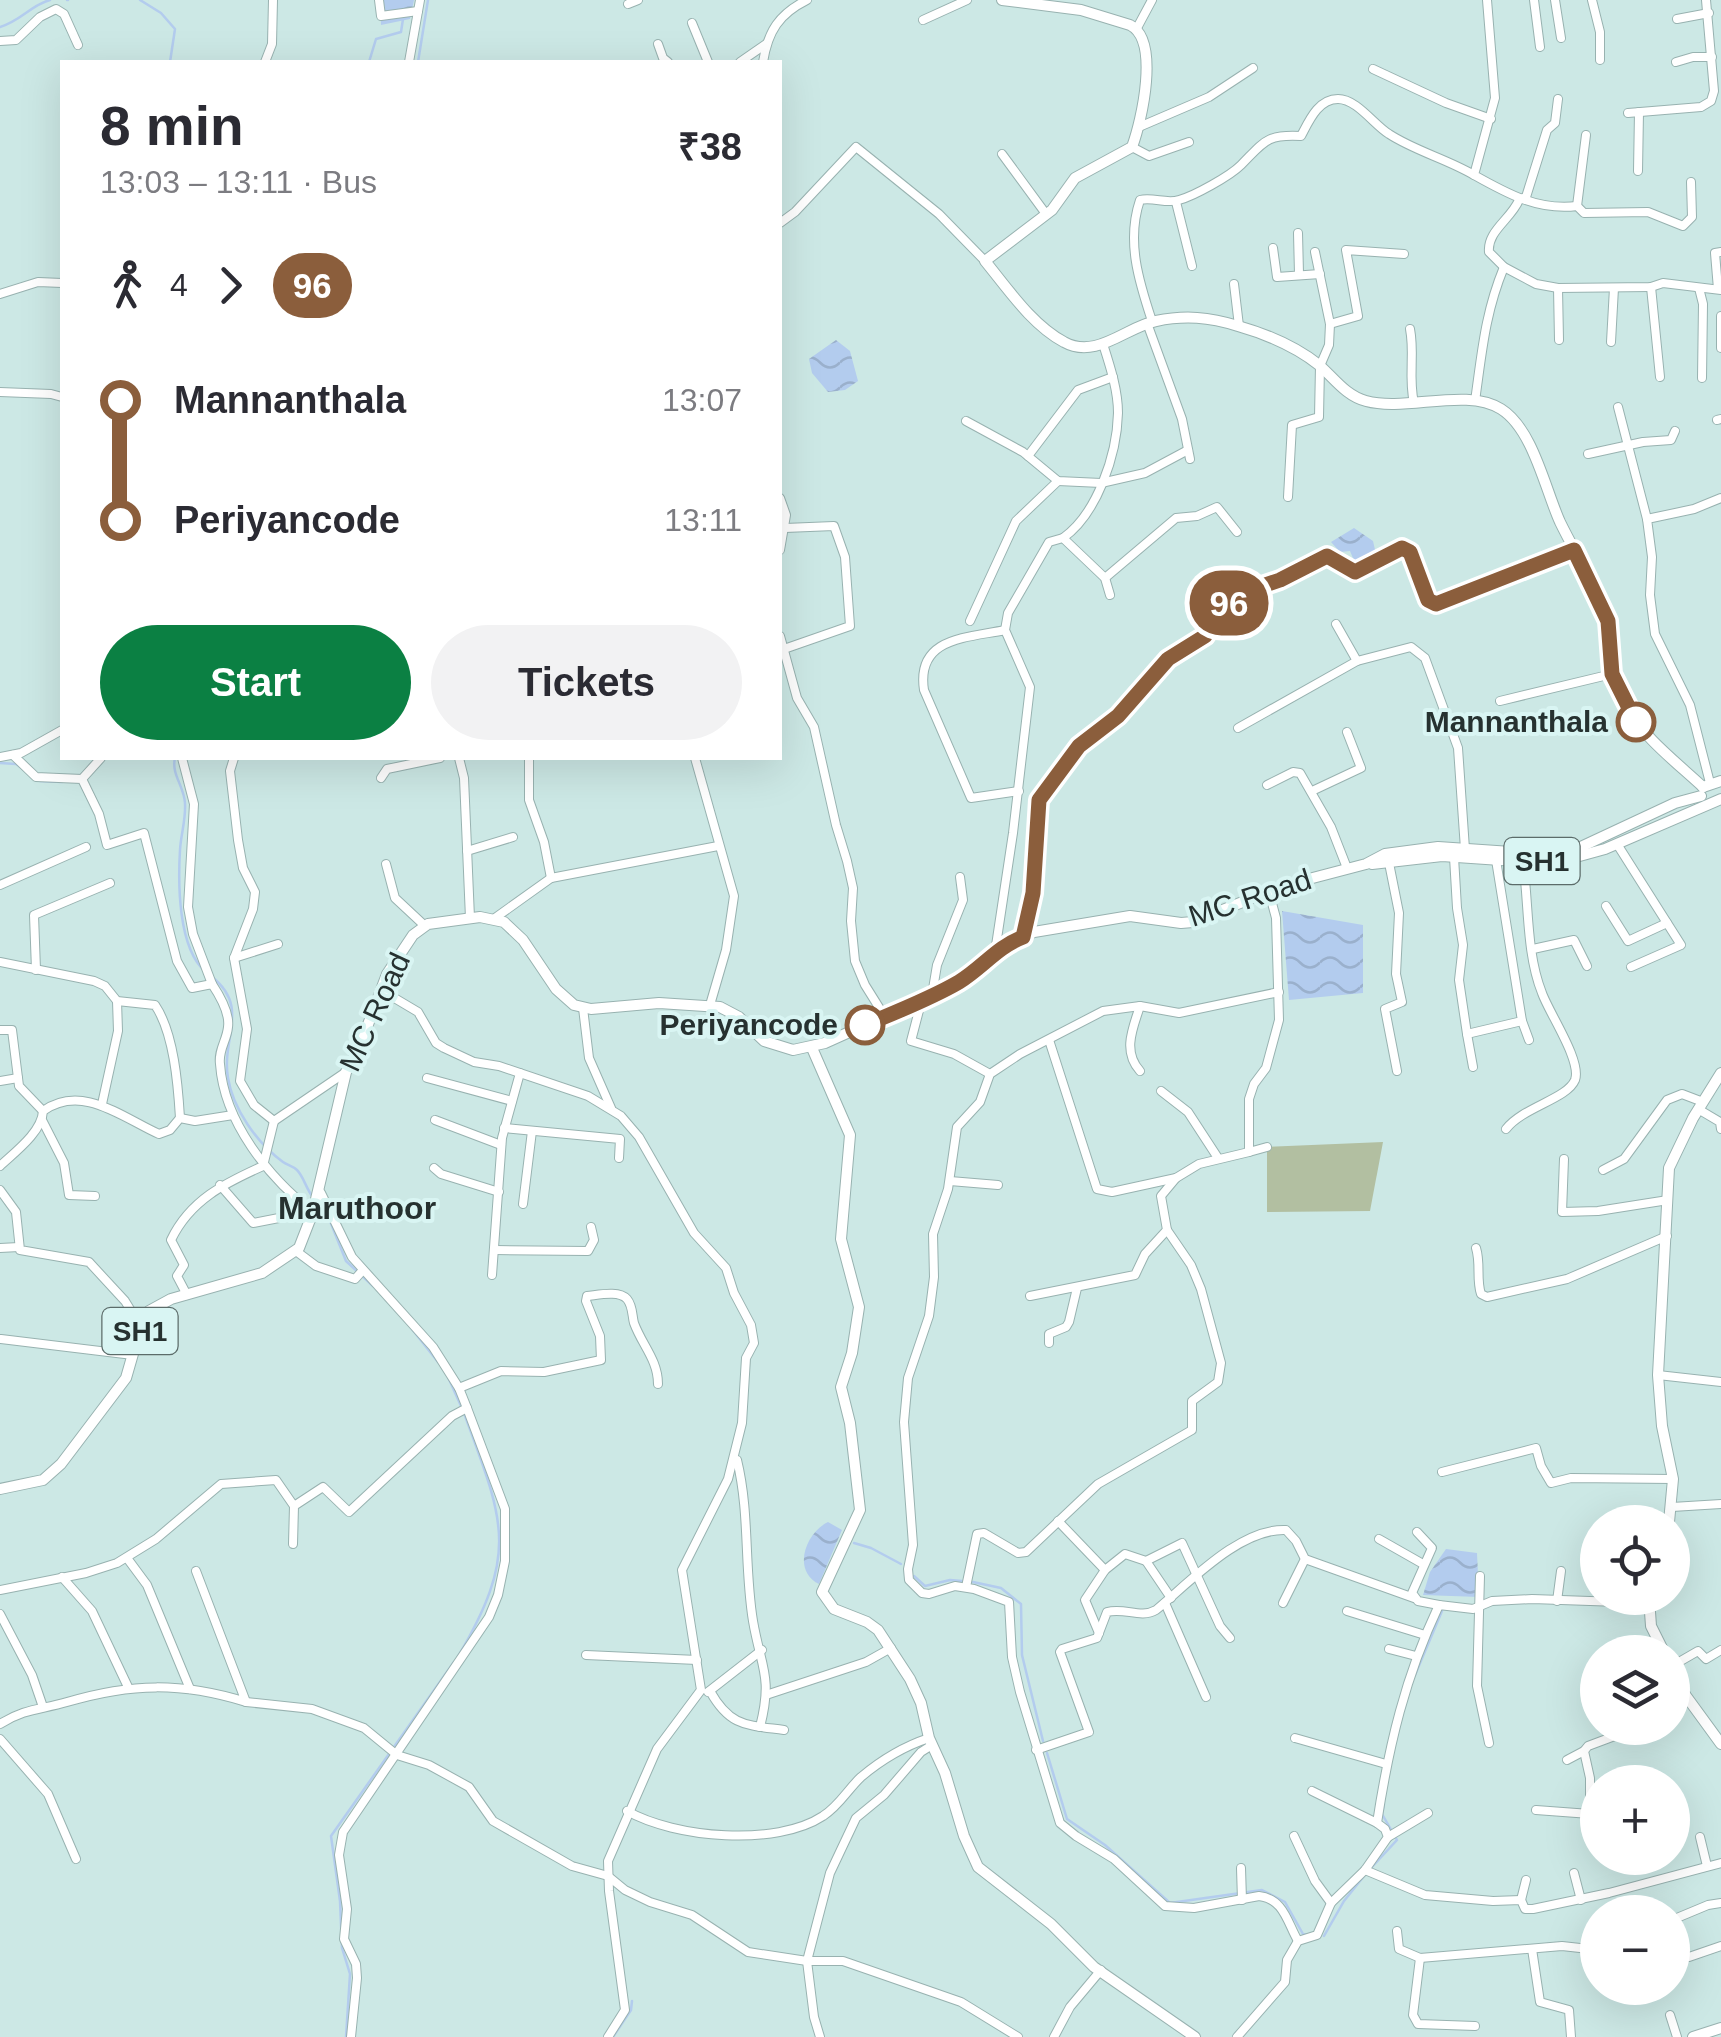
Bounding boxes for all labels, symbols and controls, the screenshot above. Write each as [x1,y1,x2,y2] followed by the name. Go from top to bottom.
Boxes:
[100,95,244,157] text: 8 min
[678,126,742,168] text: ₹38
[100,164,377,200] text: 13:03 – 13:11 · Bus
[100,258,155,313] icon: walk
[203,258,258,313] icon: forward
[293,266,332,305] text: 96
[170,267,188,303] text: 4
[174,379,406,421] text: Mannanthala
[662,382,742,418] text: 13:07
[174,499,400,541] text: Periyancode
[664,502,742,538] text: 13:11
[1184,570,1274,636] line badge: 96
[1210,584,1248,623] text: 96
[100,625,411,740] button: Start
[431,625,742,740] button: Tickets
[1617,703,1655,741] marker: Mannanthala
[1425,705,1608,738] place label: Mannanthala
[1504,838,1580,884] road number: SH1
[1184,862,1315,933] street label: MC Road
[333,947,416,1076] street label: MC Road
[846,1006,884,1044] marker: Periyancode
[660,1008,838,1041] place label: Periyancode
[278,1190,436,1226] district label: Maruthoor
[102,1308,178,1354] road number: SH1
[1580,1505,1690,2005] map controls
[1580,1505,1690,1615] button: locate
[1580,1635,1690,1745] button: layers
[1580,1765,1690,1875] button: +
[1580,1895,1690,2005] button: −

